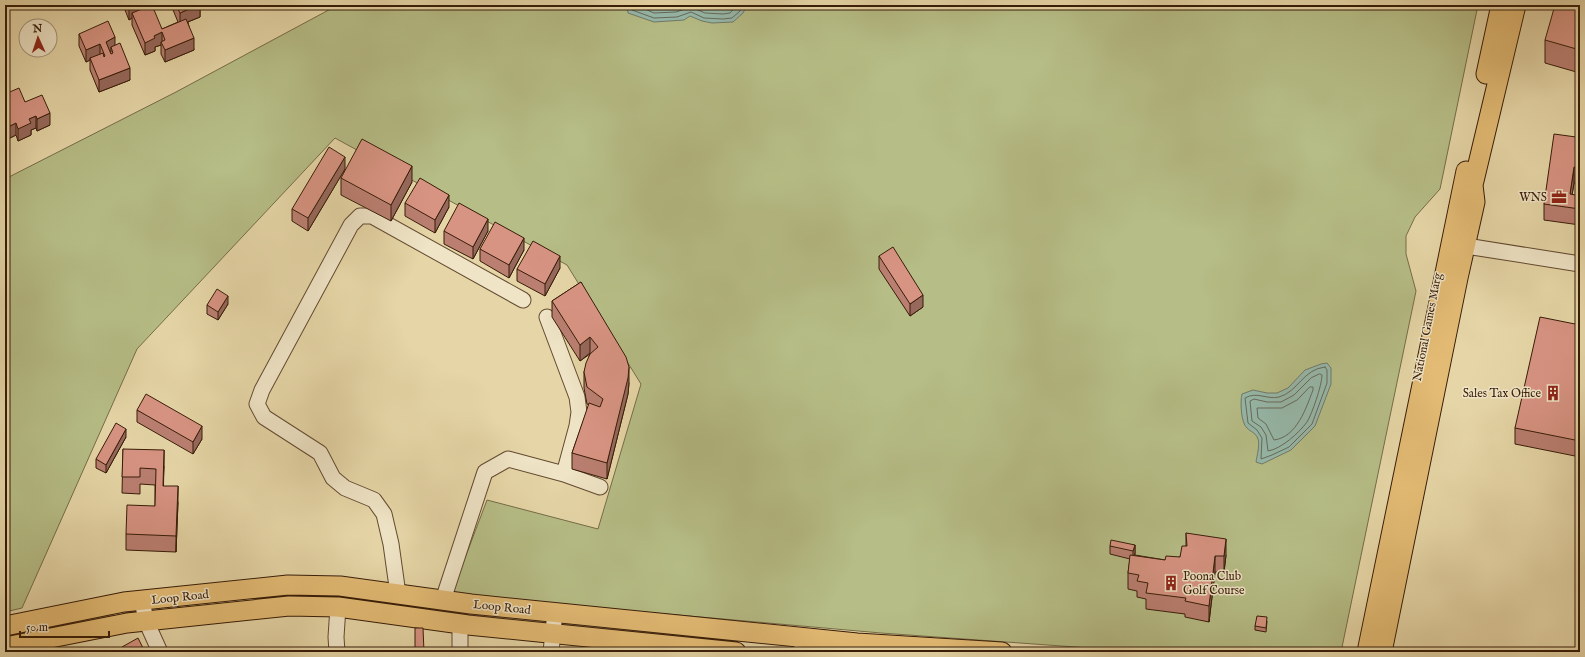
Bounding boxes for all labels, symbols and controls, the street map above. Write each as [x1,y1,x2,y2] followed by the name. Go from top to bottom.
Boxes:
[18,18,58,58] north arrow
[31,22,43,36] text: N
[1550,188,1568,206] office icon: WNS
[1519,190,1547,205] place label: WNS
[1410,271,1445,383] street label: National Games Marg
[1544,384,1562,402] building icon: Sales Tax Office
[1463,386,1541,401] place label: Sales Tax Office
[1183,569,1245,598] place label: Poona Club Golf Course
[1162,574,1180,592] building icon: Poona Club Golf Course
[151,587,210,609] street label: Loop Road
[472,597,532,619] street label: Loop Road
[20,613,109,639] scale bar
[26,620,48,635] text: 50 m

